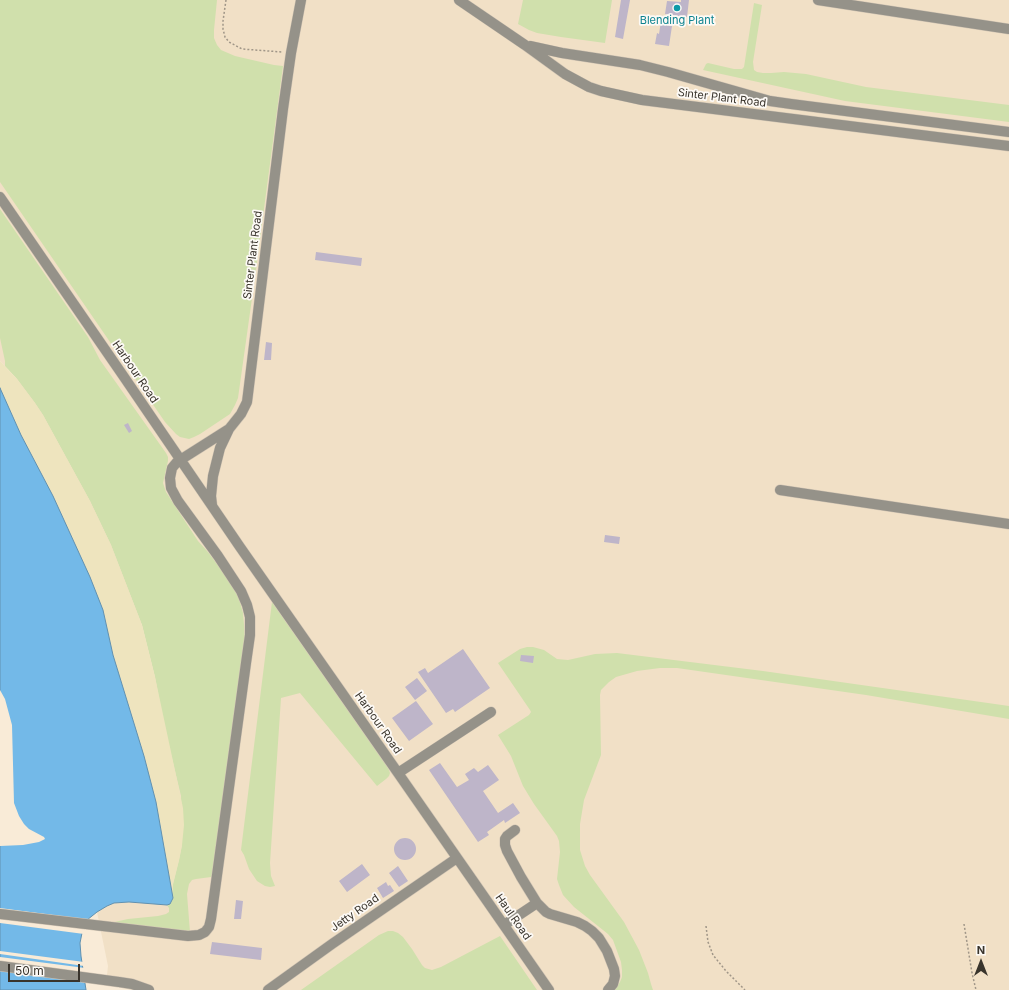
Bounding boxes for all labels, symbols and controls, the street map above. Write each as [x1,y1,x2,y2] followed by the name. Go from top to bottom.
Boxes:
[672,3,682,13] marker: Blending Plant
[640,14,714,28] place label: Blending Plant
[677,86,767,110] street label: Sinter Plant Road
[241,210,265,300] street label: Sinter Plant Road
[109,338,161,406] street label: Harbour Road
[352,690,404,756] street label: Harbour Road
[492,891,534,943] street label: Haul Road
[328,892,382,934] street label: Jetty Road
[961,942,1001,982] north arrow
[977,943,985,957] text: N
[10,956,82,982] scale bar
[15,963,44,978] text: 50 m

